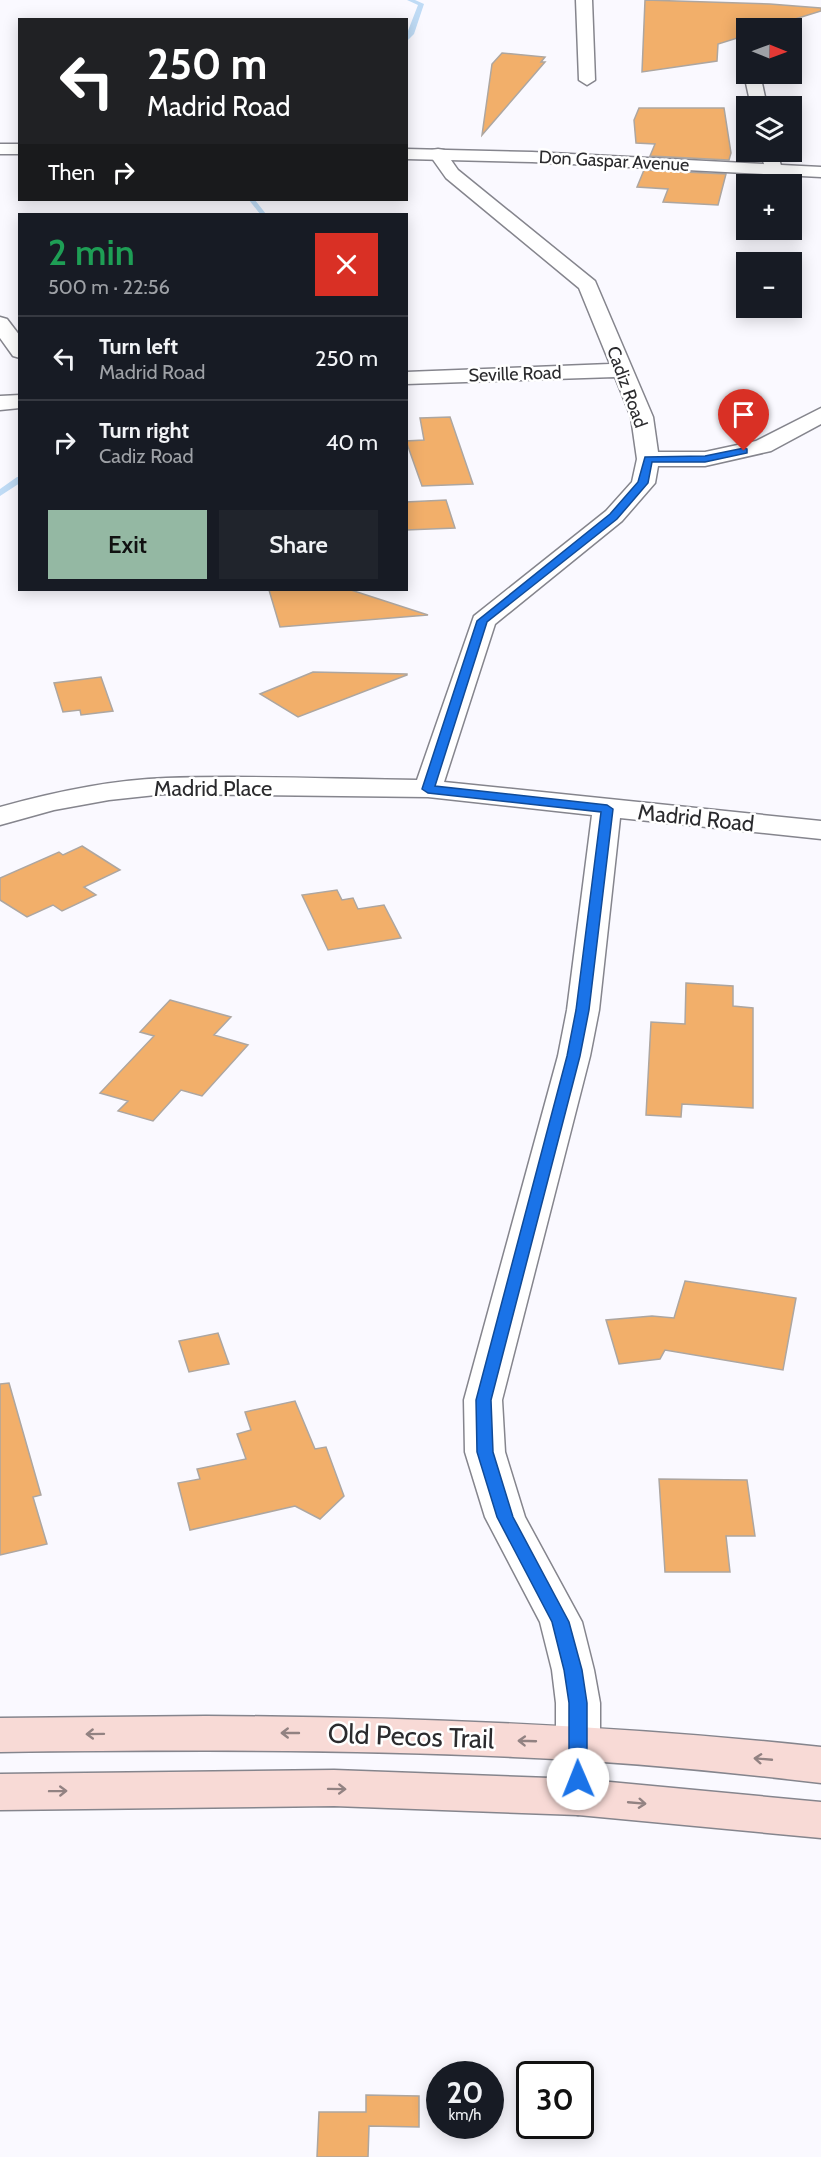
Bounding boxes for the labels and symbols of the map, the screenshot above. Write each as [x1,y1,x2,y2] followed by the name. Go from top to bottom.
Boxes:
[736,18,802,84] north arrow
[538,146,690,176] street label: Don Gaspar Avenue
[602,343,652,431] street label: Cadiz Road
[468,361,562,387] street label: Seville Road
[718,389,769,451] pin
[154,775,272,802] street label: Madrid Place
[636,798,756,838] street label: Madrid Road
[327,1717,495,1755] street label: Old Pecos Trail
[280,1727,300,1739] one-way arrow
[85,1728,105,1739] one-way arrow
[517,1735,537,1746] one-way arrow
[546,1747,610,1811] position arrow
[753,1753,773,1764] one-way arrow
[327,1783,347,1795] one-way arrow
[48,1785,68,1797] one-way arrow
[627,1798,647,1809] one-way arrow
[516,2061,594,2139] speed limit sign: 30

